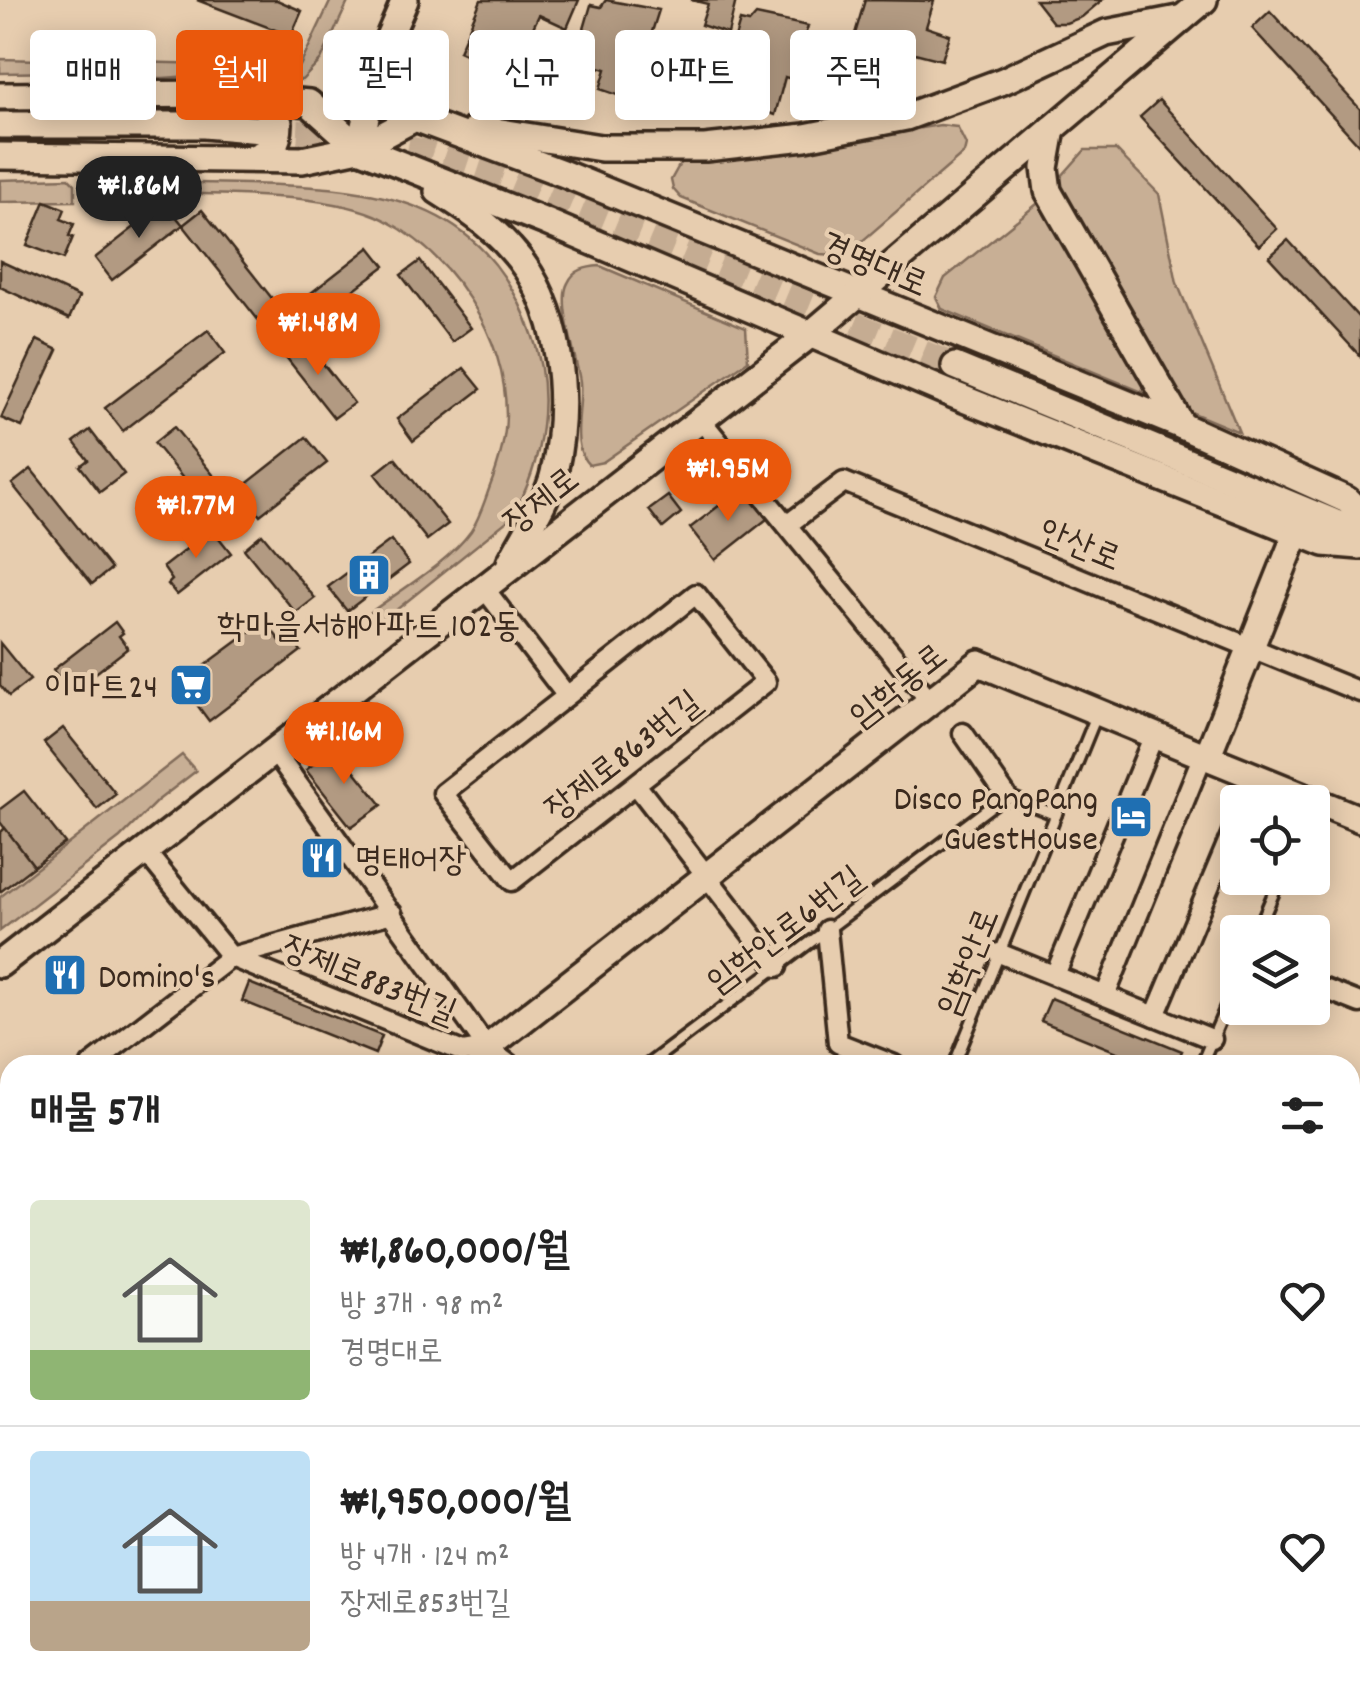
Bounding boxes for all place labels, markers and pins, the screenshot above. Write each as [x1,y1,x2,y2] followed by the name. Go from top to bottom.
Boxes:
[58,156,220,241] pin: ₩1.86M
[237,293,399,378] pin: ₩1.48M
[647,439,809,524] pin: ₩1.95M
[115,476,277,561] pin: ₩1.77M
[346,552,392,598] building icon: 학마을서해아파트 102동
[217,604,521,654] place label: 학마을서해아파트 102동
[168,662,214,708] supermarket icon: 이마트24
[44,665,158,715] place label: 이마트24
[263,702,425,787] pin: ₩1.16M
[894,777,1098,867] place label: Disco PangPang GuestHouse
[1108,794,1154,840] hotel icon: Disco PangPang GuestHouse
[299,835,345,881] restaurant icon: 명태어장
[354,838,467,888] place label: 명태어장
[42,952,88,998] restaurant icon: Domino's
[98,955,215,1005] place label: Domino's

